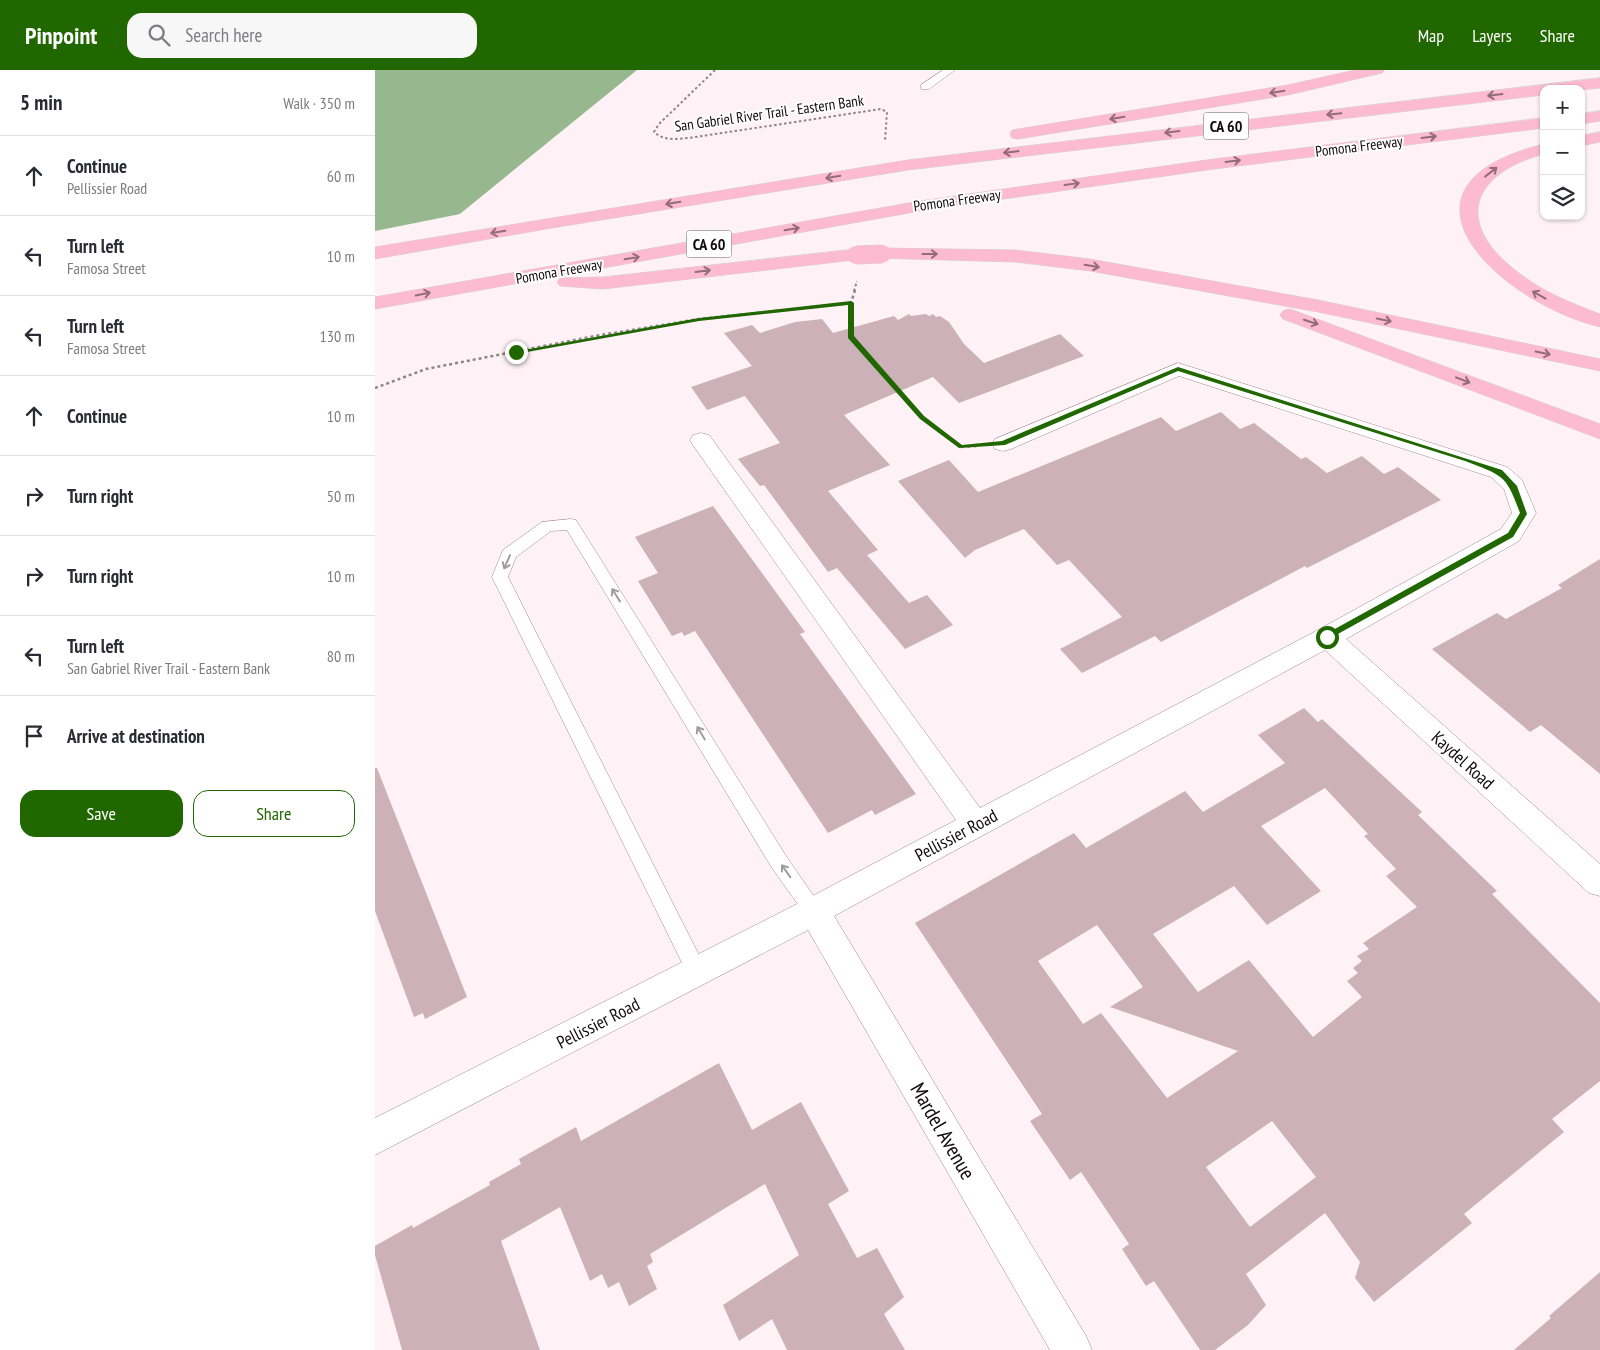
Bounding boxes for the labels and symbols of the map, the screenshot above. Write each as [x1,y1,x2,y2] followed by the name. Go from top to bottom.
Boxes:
[1269,87,1285,97] one-way arrow
[673,90,865,136] street label: San Gabriel River Trail - Eastern Bank
[1488,90,1504,100] one-way arrow
[1326,109,1342,119] one-way arrow
[1203,112,1249,140] road number: CA 60
[1109,113,1125,123] one-way arrow
[1165,128,1181,138] one-way arrow
[1314,131,1404,161] street label: Pomona Freeway
[1421,132,1437,142] one-way arrow
[1003,147,1019,157] one-way arrow
[1225,156,1241,166] one-way arrow
[1485,167,1498,178] one-way arrow
[826,172,842,182] one-way arrow
[1064,179,1080,189] one-way arrow
[912,184,1002,216] street label: Pomona Freeway
[665,198,681,208] one-way arrow
[784,223,800,233] one-way arrow
[490,227,506,237] one-way arrow
[687,230,731,258] road number: CA 60
[922,249,938,259] one-way arrow
[624,253,640,262] one-way arrow
[514,254,604,288] street label: Pomona Freeway
[1084,261,1100,271] one-way arrow
[695,266,711,276] one-way arrow
[415,289,431,299] one-way arrow
[1532,290,1547,300] one-way arrow
[1375,316,1391,325] one-way arrow
[1303,318,1319,328] one-way arrow
[505,341,528,364] route end
[1535,349,1551,358] one-way arrow
[1455,376,1470,385] one-way arrow
[501,554,511,569] one-way arrow
[610,588,620,602] one-way arrow
[1316,626,1339,649] route start
[1427,726,1499,794] street label: Kaydel Road
[695,727,705,741] one-way arrow
[911,804,1001,866] street label: Pellissier Road
[781,865,791,879] one-way arrow
[553,992,643,1054] street label: Pellissier Road
[905,1078,981,1184] street label: Mardel Avenue

